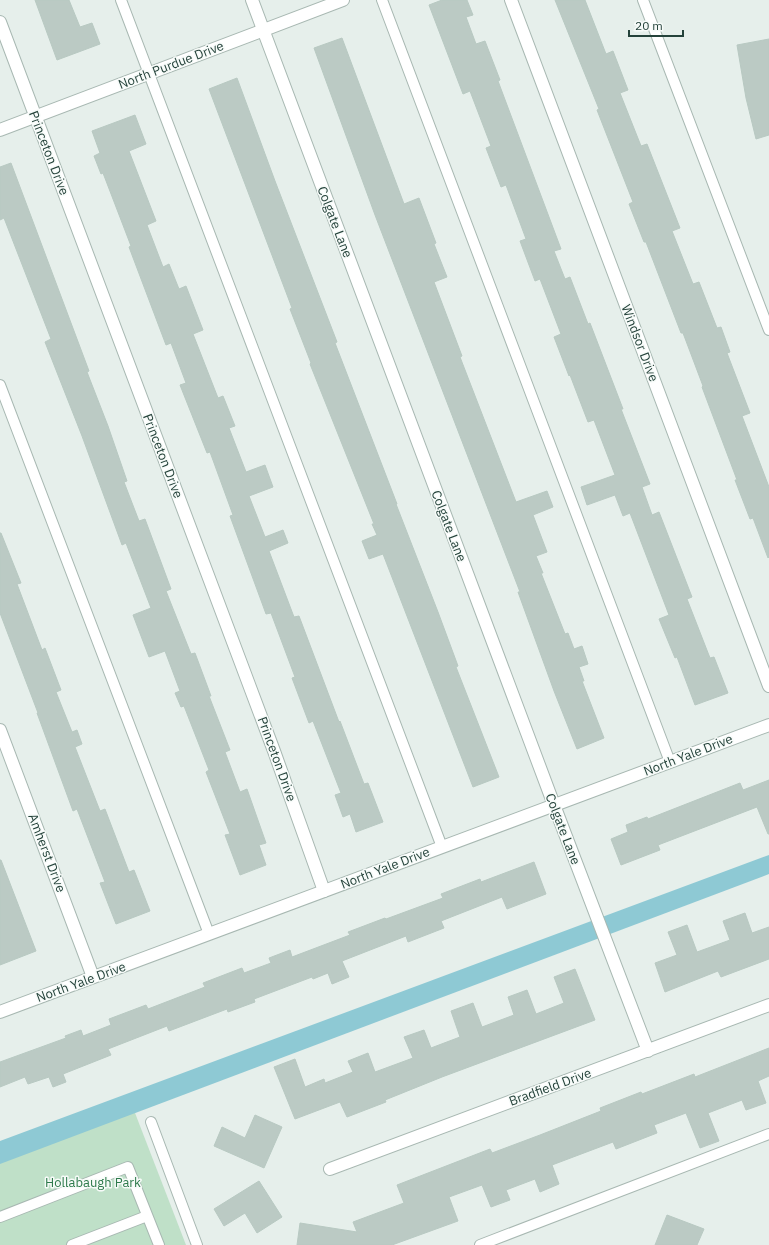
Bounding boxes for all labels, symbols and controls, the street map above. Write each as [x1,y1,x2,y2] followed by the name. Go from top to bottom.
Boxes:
[629,12,683,38] scale bar
[635,18,663,33] text: 20 m
[116,37,226,93] street label: North Purdue Drive
[25,108,73,198] street label: Princeton Drive
[314,184,356,260] street label: Colgate Lane
[617,302,663,384] street label: Windsor Drive
[139,411,187,501] street label: Princeton Drive
[428,488,470,564] street label: Colgate Lane
[254,714,300,804] street label: Princeton Drive
[641,730,735,780] street label: North Yale Drive
[542,791,584,867] street label: Colgate Lane
[24,811,70,895] street label: Amherst Drive
[338,843,432,893] street label: North Yale Drive
[34,958,128,1006] street label: North Yale Drive
[506,1064,594,1110] street label: Bradfield Drive
[45,1174,141,1191] park label: Hollabaugh Park

